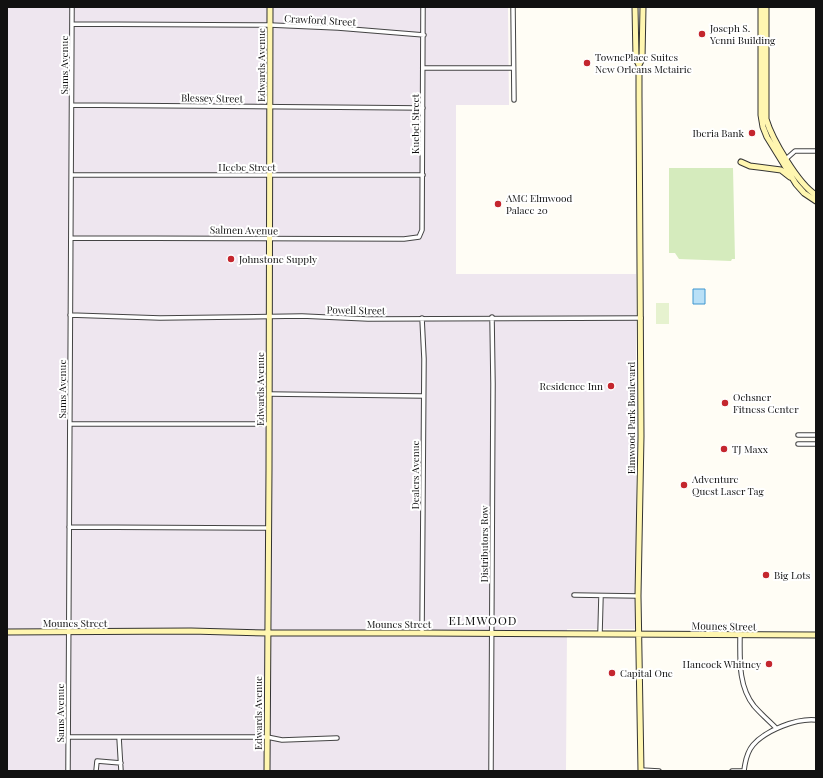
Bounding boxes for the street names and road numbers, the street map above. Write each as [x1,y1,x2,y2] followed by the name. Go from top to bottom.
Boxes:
[284,11,357,29] street label: Crawford Street
[254,28,268,102] street label: Edwards Avenue
[57,36,71,94] street label: Sams Avenue
[181,90,244,106] street label: Blessey Street
[408,93,422,154] street label: Kuebel Street
[218,160,276,174] street label: Heebe Street
[210,222,278,238] street label: Salmen Avenue
[326,302,386,318] street label: Powell Street
[253,352,267,426] street label: Edwards Avenue
[55,360,69,418] street label: Sams Avenue
[624,361,638,474] street label: Elmwood Park Boulevard
[408,440,422,510] street label: Dealers Avenue
[477,505,491,583] street label: Distributors Row
[43,616,108,630] street label: Mounes Street
[367,617,432,631] street label: Mounes Street
[692,618,757,634] street label: Mounes Street
[251,676,265,750] street label: Edwards Avenue
[53,684,67,742] street label: Sams Avenue

